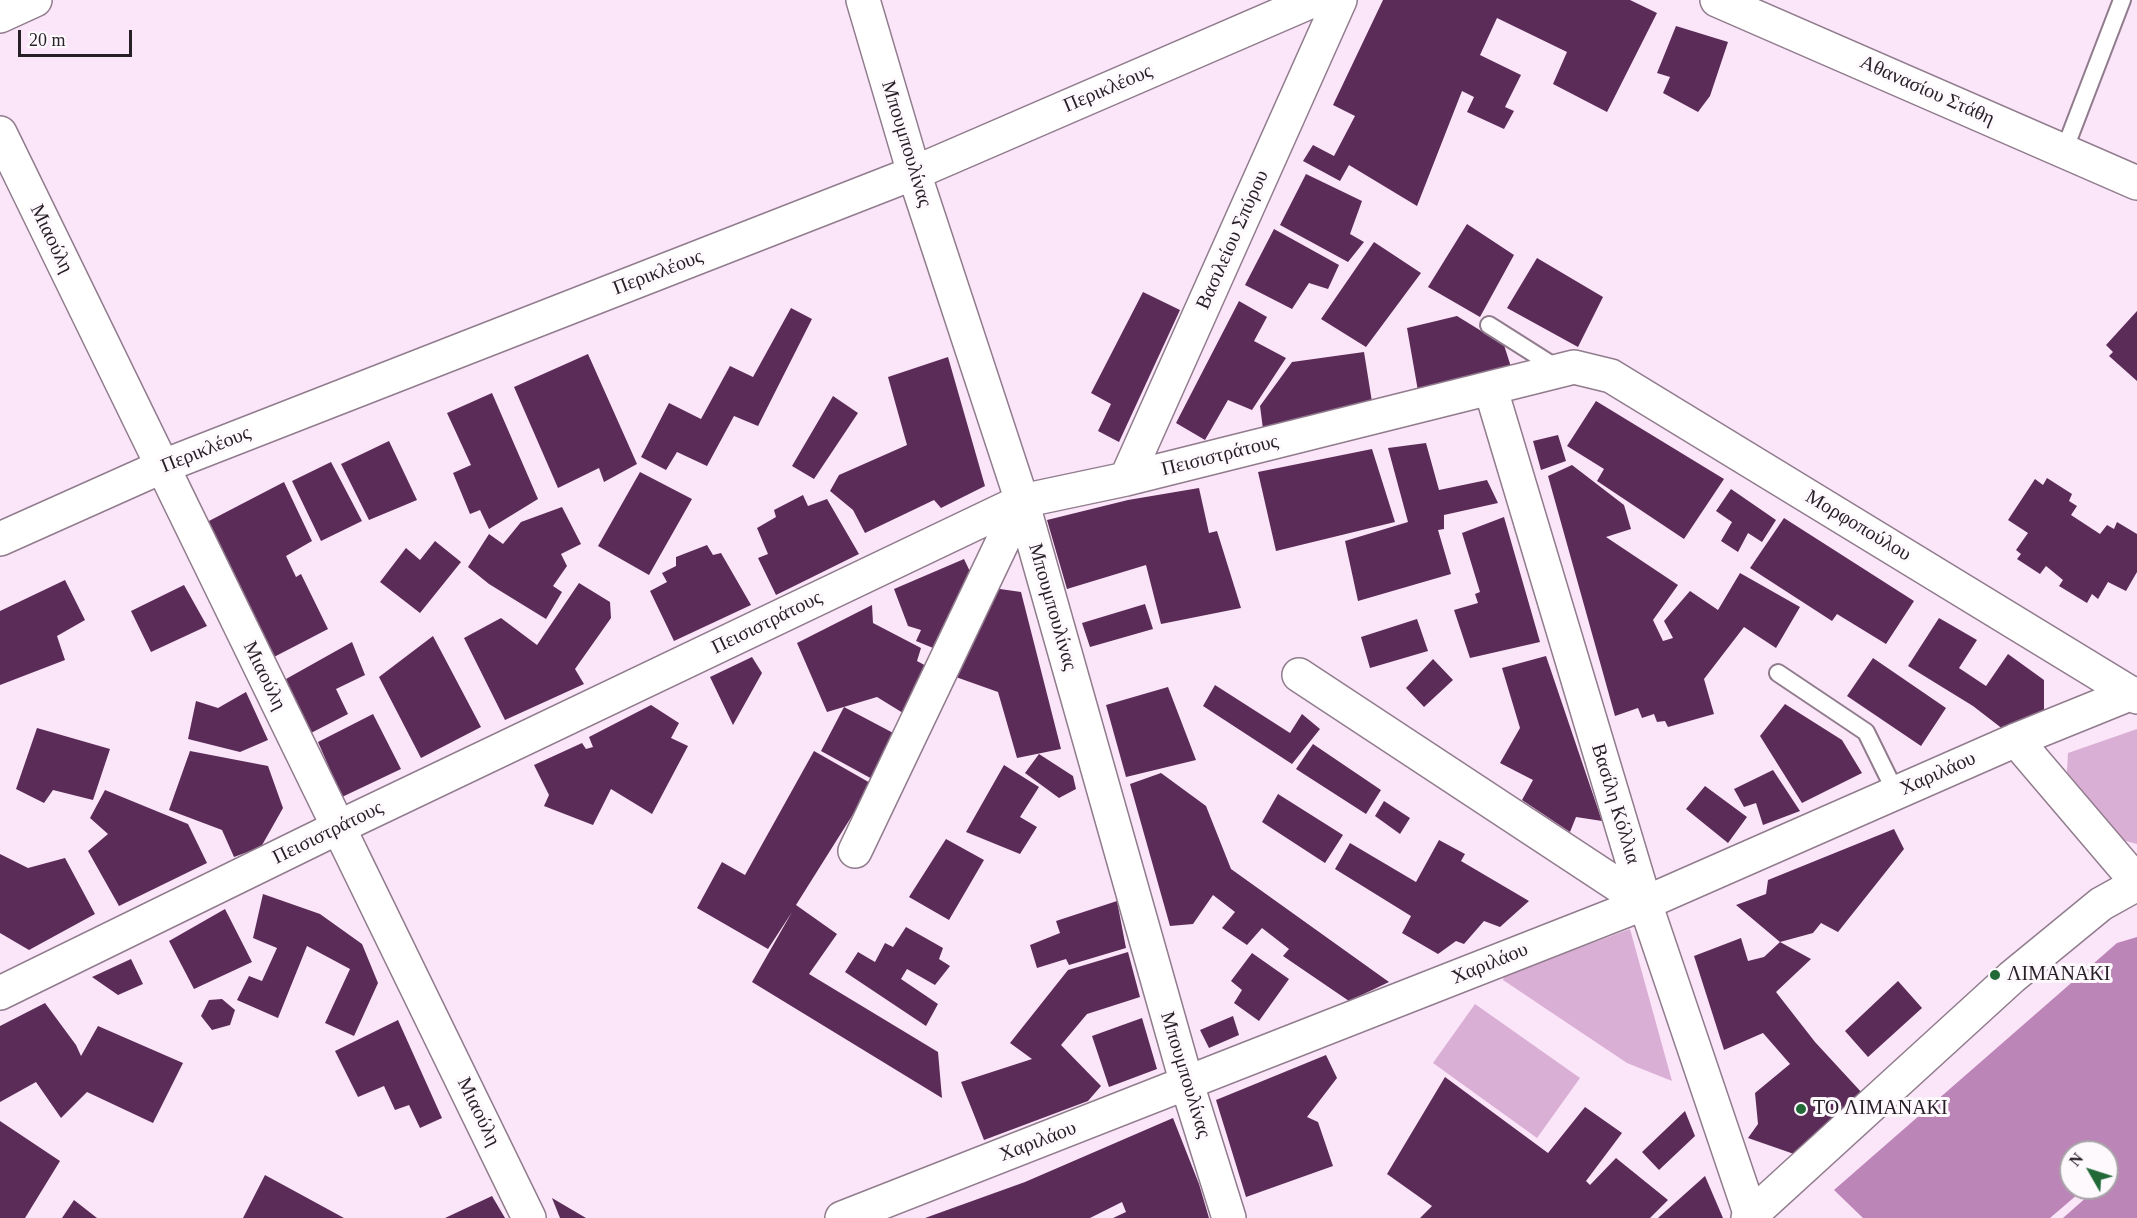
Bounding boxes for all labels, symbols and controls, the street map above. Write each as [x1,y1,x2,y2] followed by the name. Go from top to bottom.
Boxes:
[21,18,135,56] scale bar
[29,30,66,50] text: 20 m
[1856,51,1998,131] street label: Αθανασίου Στάθη
[1060,60,1156,118] street label: Περικλέους
[875,78,937,210] street label: Μπουμπουλίνας
[1192,167,1274,313] street label: Βασιλείου Σπύρου
[24,201,78,277] street label: Μιαούλη
[610,245,706,301] street label: Περικλέους
[158,421,254,479] street label: Περικλέους
[1159,430,1281,482] street label: Πεισιστράτους
[1801,485,1915,567] street label: Μορφοπούλου
[1022,541,1082,673] street label: Μπουμπουλίνας
[708,586,826,660] street label: Πεισιστράτους
[237,638,291,714] street label: Μιαούλη
[1585,741,1645,867] street label: Βασίλη Κόλλια
[1896,747,1980,801] street label: Χαριλάου
[269,796,387,870] street label: Πεισιστράτους
[1448,938,1532,990] street label: Χαριλάου
[2007,963,2110,987] place label: ΛΙΜΑΝΑΚΙ
[1988,968,2002,982] marker: ΛΙΜΑΝΑΚΙ
[1154,1009,1216,1141] street label: Μπουμπουλίνας
[451,1074,505,1150] street label: Μιαούλη
[1813,1097,1948,1121] place label: ΤΟ ΛΙΜΑΝΑΚΙ
[1794,1102,1808,1116] marker: ΤΟ ΛΙΜΑΝΑΚΙ
[996,1116,1080,1168] street label: Χαριλάου
[2059,1140,2119,1200] north arrow
[2066,1150,2086,1169] text: N

